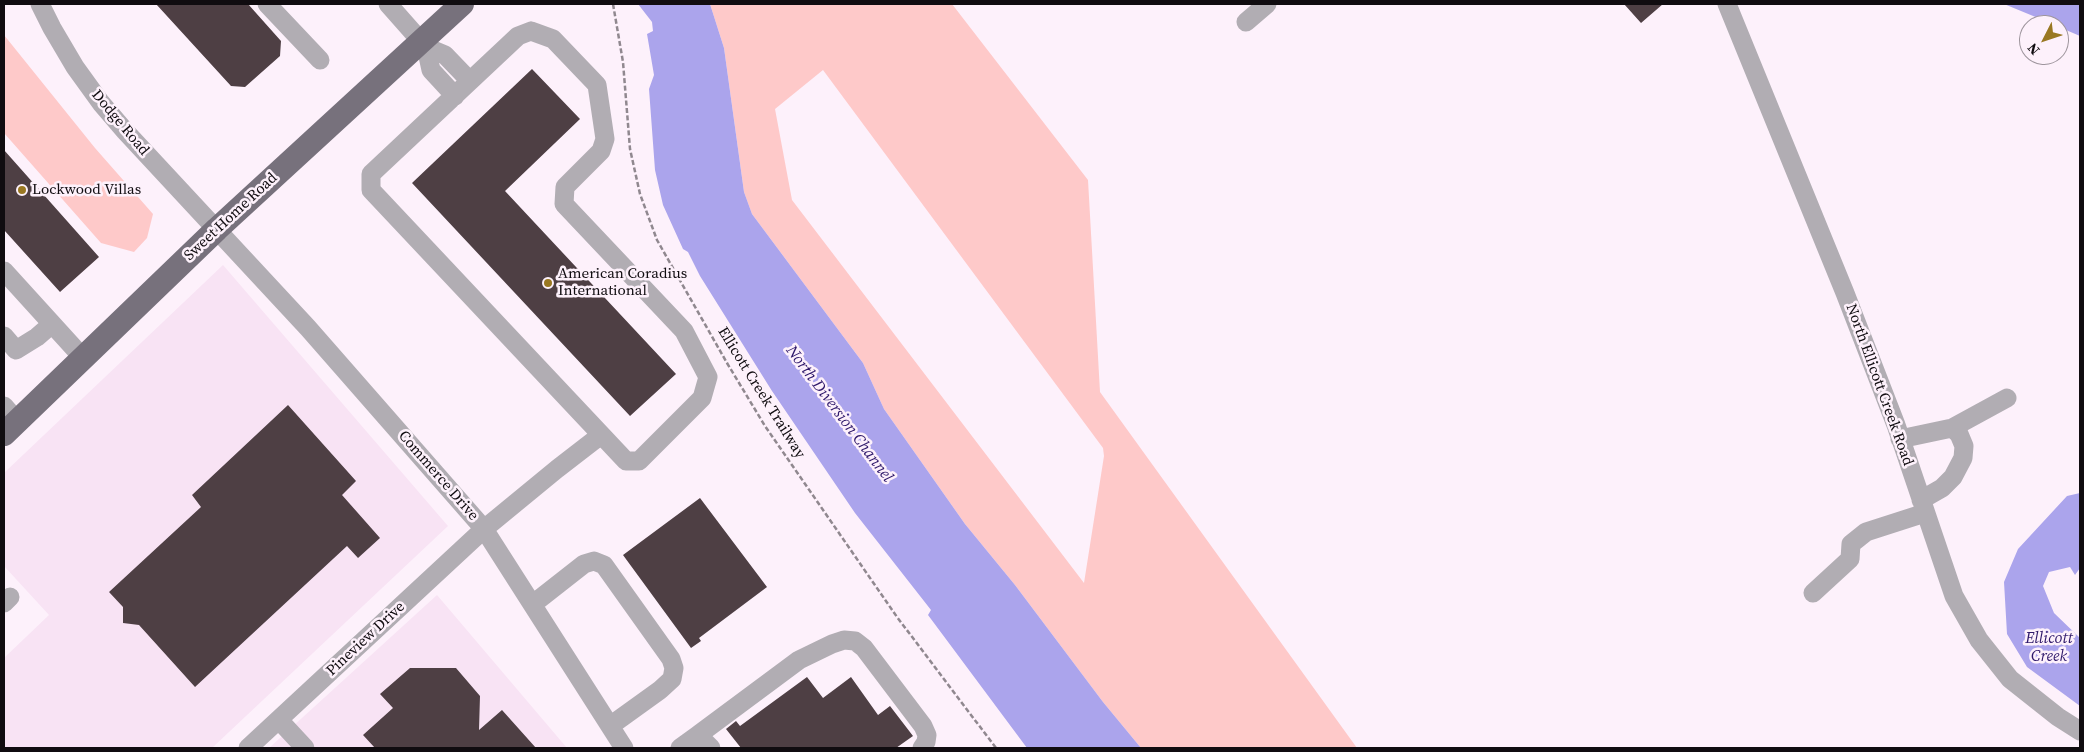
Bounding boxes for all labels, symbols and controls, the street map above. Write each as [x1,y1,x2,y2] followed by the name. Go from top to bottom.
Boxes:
[2019,15,2069,65] north arrow
[2023,39,2044,60] text: N
[87,87,153,159] street label: Dodge Road
[181,169,281,265] street label: Sweet Home Road
[32,181,141,199] place label: Lockwood Villas
[16,184,28,196] marker: Lockwood Villas
[558,265,687,300] place label: American Coradius International
[542,277,554,289] marker: American Coradius International
[1841,302,1917,468] street label: North Ellicott Creek Road
[713,324,809,462] street label: Ellicott Creek Trailway
[781,342,897,486] water label: North Diversion Channel
[394,427,482,525] street label: Commerce Drive
[323,598,409,680] street label: Pineview Drive
[2025,629,2073,667] water label: Ellicott Creek

